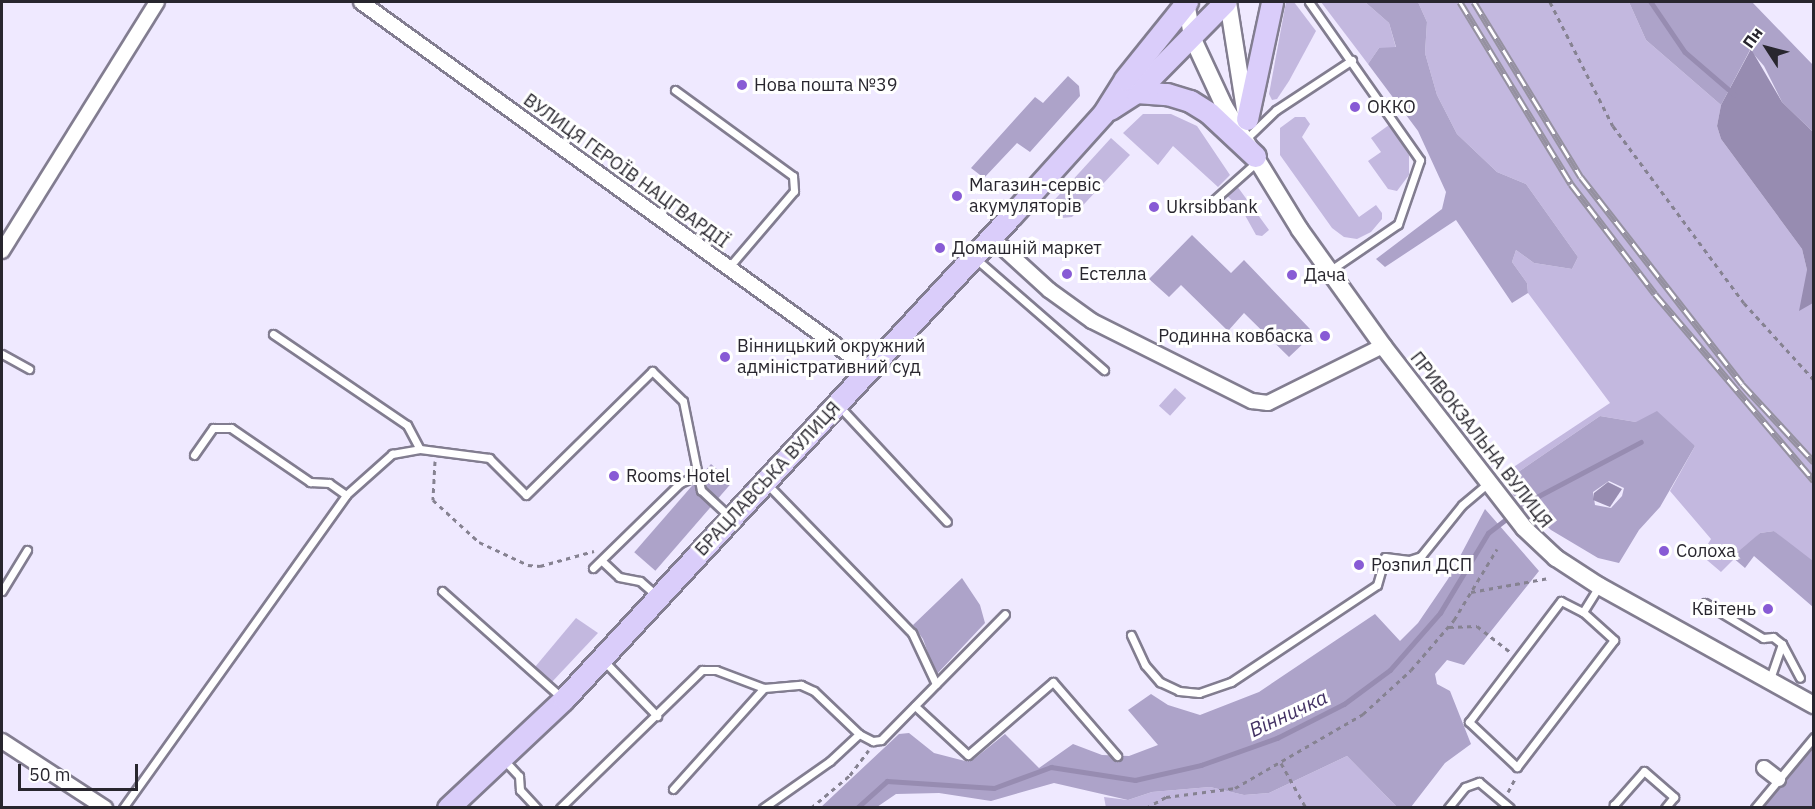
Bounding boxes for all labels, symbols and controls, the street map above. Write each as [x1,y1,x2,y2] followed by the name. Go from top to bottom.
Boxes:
[1737,18,1797,78] north arrow
[1738,23,1767,52] text: Пн
[754,74,898,96] place label: Нова пошта №39
[735,78,749,92] marker: Нова пошта №39
[519,89,733,253] street label: ВУЛИЦЯ ГЕРОЇВ НАЦГВАРДІЇ
[1367,96,1416,118] place label: ОККО
[1348,100,1362,114] marker: ОККО
[969,175,1101,218] place label: Магазин-сервіс акумуляторів
[950,189,964,203] marker: Магазин-сервіс акумуляторів
[1166,196,1258,218] place label: Ukrsibbank
[1147,200,1161,214] marker: Ukrsibbank
[952,237,1102,259] place label: Домашній маркет
[933,241,947,255] marker: Домашній маркет
[1079,263,1147,285] place label: Естелла
[1304,264,1346,286] place label: Дача
[1060,267,1074,281] marker: Естелла
[1285,268,1299,282] marker: Дача
[1158,325,1313,347] place label: Родинна ковбаска
[1318,329,1332,343] marker: Родинна ковбаска
[737,336,925,378] place label: Вінницький окружний адміністративний суд
[1406,348,1556,532] street label: ПРИВОКЗАЛЬНА ВУЛИЦЯ
[718,350,732,364] marker: Вінницький окружний адміністративний суд
[691,397,845,561] street label: БРАЦЛАВСЬКА ВУЛИЦЯ
[626,465,730,487] place label: Rooms Hotel
[607,469,621,483] marker: Rooms Hotel
[1676,540,1736,562] place label: Солоха
[1657,544,1671,558] marker: Солоха
[1371,554,1472,576] place label: Розпил ДСП
[1352,558,1366,572] marker: Розпил ДСП
[1692,598,1756,620] place label: Квітень
[1761,602,1775,616] marker: Квітень
[1245,684,1331,742] water label: Вінничка
[21,752,141,790] scale bar
[29,763,71,786] text: 50 m

